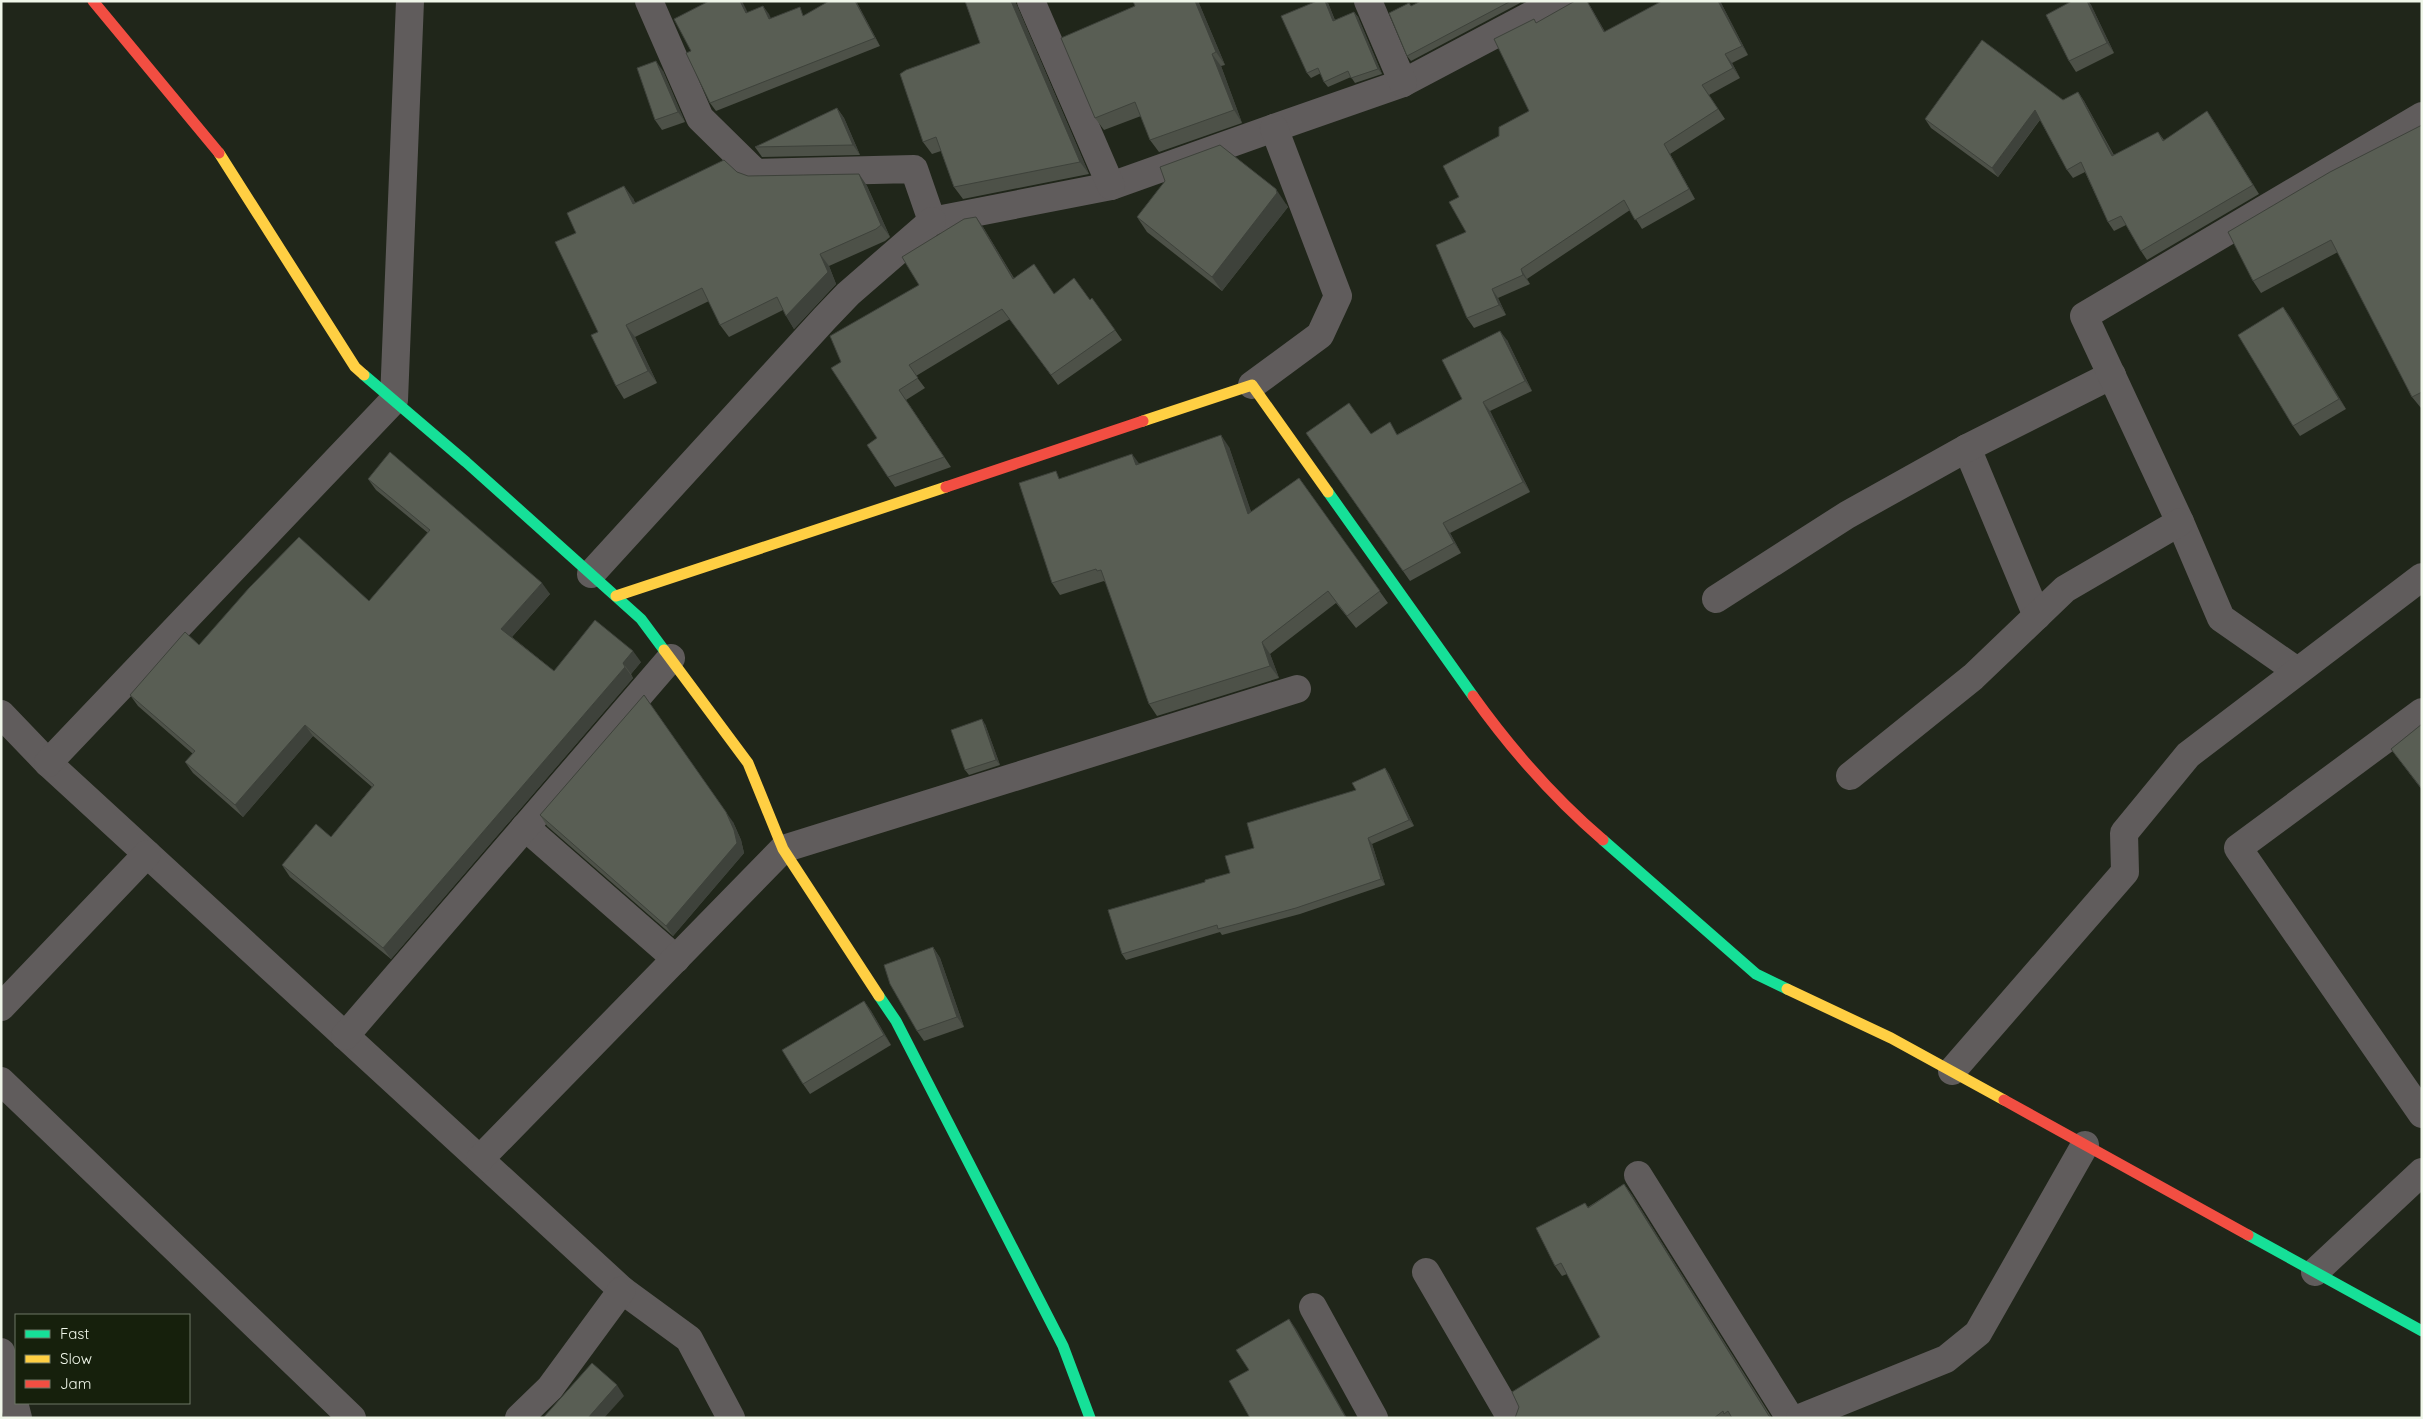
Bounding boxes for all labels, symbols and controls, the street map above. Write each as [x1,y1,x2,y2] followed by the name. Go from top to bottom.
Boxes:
[15,1314,190,1404] legend
[60,1324,89,1343] text: Fast
[60,1349,92,1368] text: Slow
[60,1374,91,1393] text: Jam

